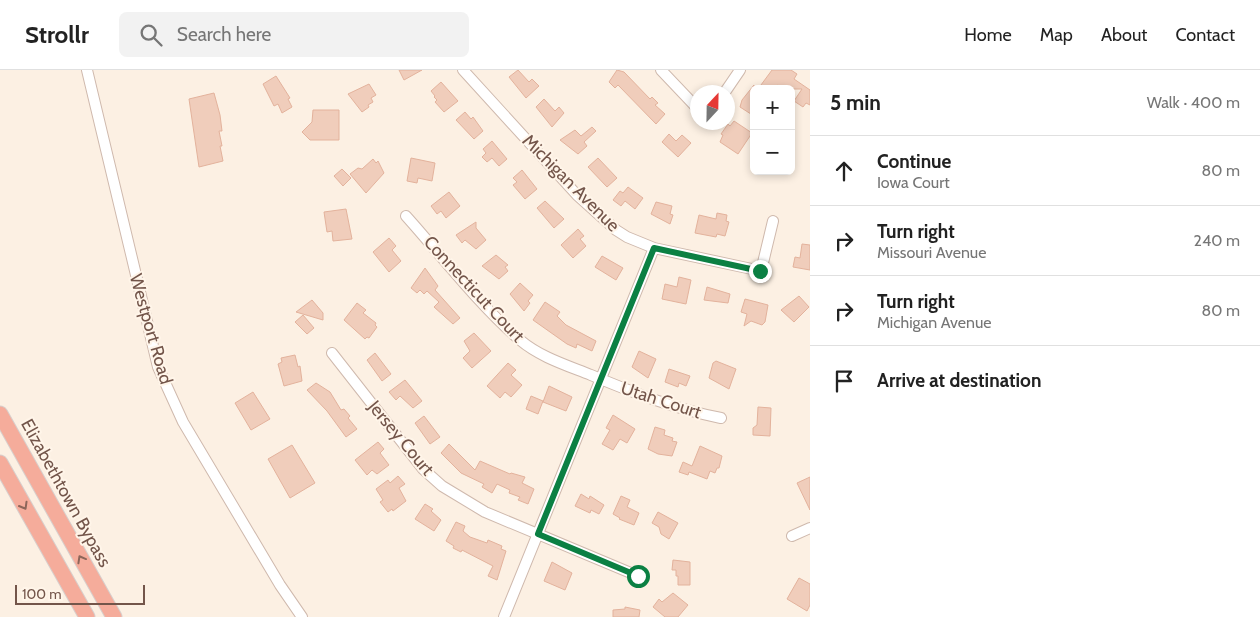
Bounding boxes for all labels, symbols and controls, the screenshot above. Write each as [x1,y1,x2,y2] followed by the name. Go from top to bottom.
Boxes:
[119,12,469,57] search box
[25,20,89,49] text: Strollr
[137,21,165,49] icon: search
[177,23,271,46] text: Search here
[964,24,1012,46] text: Home
[1040,24,1073,46] text: Map
[1101,24,1147,46] text: About
[1175,24,1235,46] text: Contact
[690,85,735,130] north arrow
[750,85,795,175] map controls
[750,85,795,130] button: +
[830,90,881,115] text: 5 min
[1147,93,1240,112] text: Walk · 400 m
[518,130,624,236] street label: Michigan Avenue
[750,130,795,175] button: −
[877,150,951,173] text: Continue
[830,157,858,185] icon: ahead
[1202,161,1240,180] text: 80 m
[877,173,950,192] text: Iowa Court
[877,220,955,243] text: Turn right
[830,227,858,255] icon: right
[419,231,529,347] street label: Connecticut Court
[1194,231,1240,250] text: 240 m
[877,243,986,262] text: Missouri Avenue
[749,260,772,283] route end
[125,271,177,387] street label: Westport Road
[877,290,955,313] text: Turn right
[830,297,858,325] icon: right
[1202,301,1240,320] text: 80 m
[877,313,991,332] text: Michigan Avenue
[830,367,858,395] icon: arrive
[877,369,1041,392] text: Arrive at destination
[618,377,704,423] street label: Utah Court
[363,395,439,480] street label: Jersey Court
[16,415,116,571] street label: Elizabethtown Bypass
[18,500,28,509] one-way arrow
[78,556,88,565] one-way arrow
[627,565,650,588] route start
[15,582,145,605] scale bar
[22,585,62,603] text: 100 m

